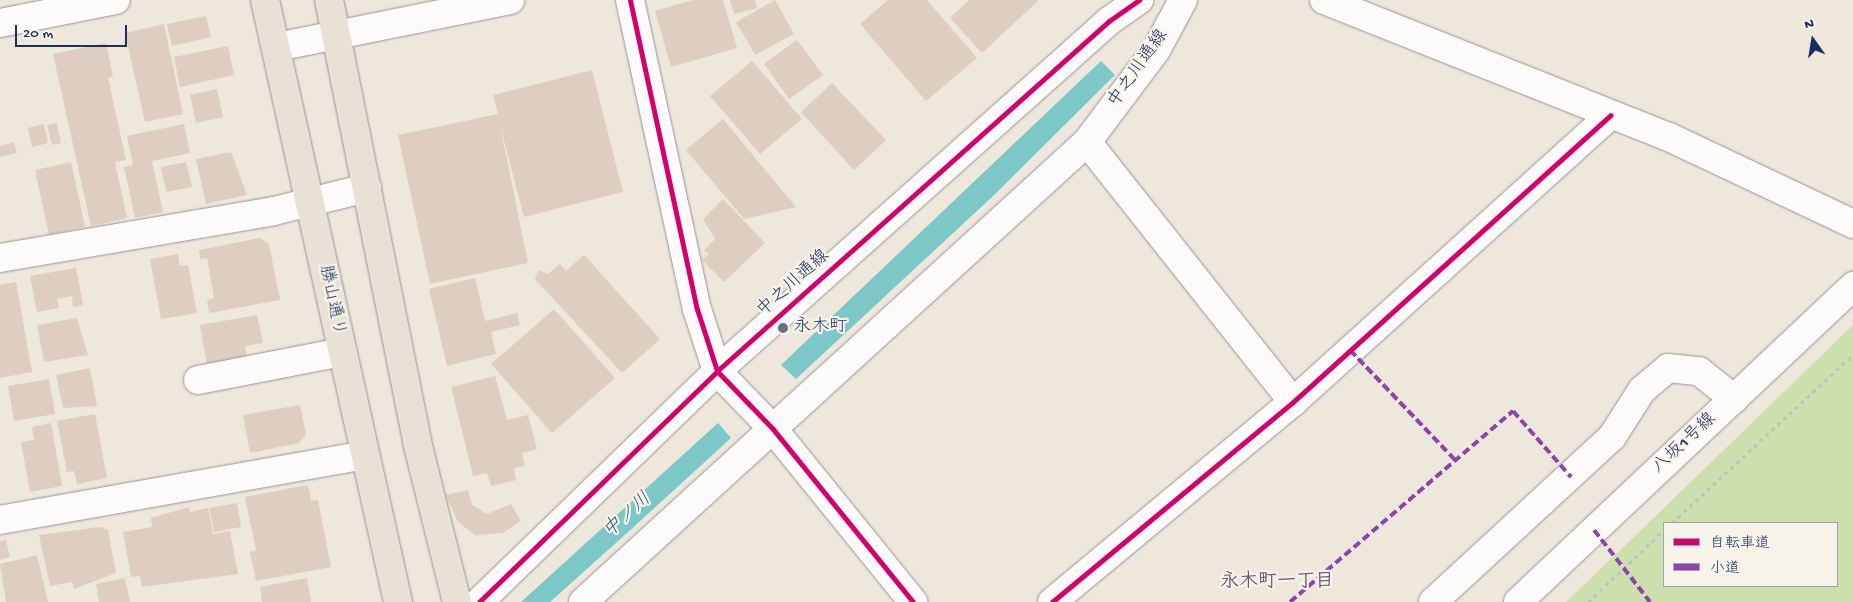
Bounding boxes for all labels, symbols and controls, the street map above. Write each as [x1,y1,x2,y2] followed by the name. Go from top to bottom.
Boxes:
[18,15,130,47] scale bar
[1788,15,1838,65] north arrow
[1803,16,1816,34] text: N
[23,25,53,43] text: 20 m
[1104,26,1174,112] street label: 中之川通線
[753,246,835,322] street label: 中之川通線
[313,264,349,338] street label: 勝山通り
[793,317,847,339] place label: 永木町
[777,322,789,334] marker: 永木町
[1649,409,1721,479] street label: 八坂1号線
[599,488,657,544] water label: 中ノ川
[1663,522,1838,587] legend
[1710,535,1770,553] text: 自転車道
[1710,560,1740,578] text: 小道
[1220,572,1334,594] district label: 永木町一丁目

